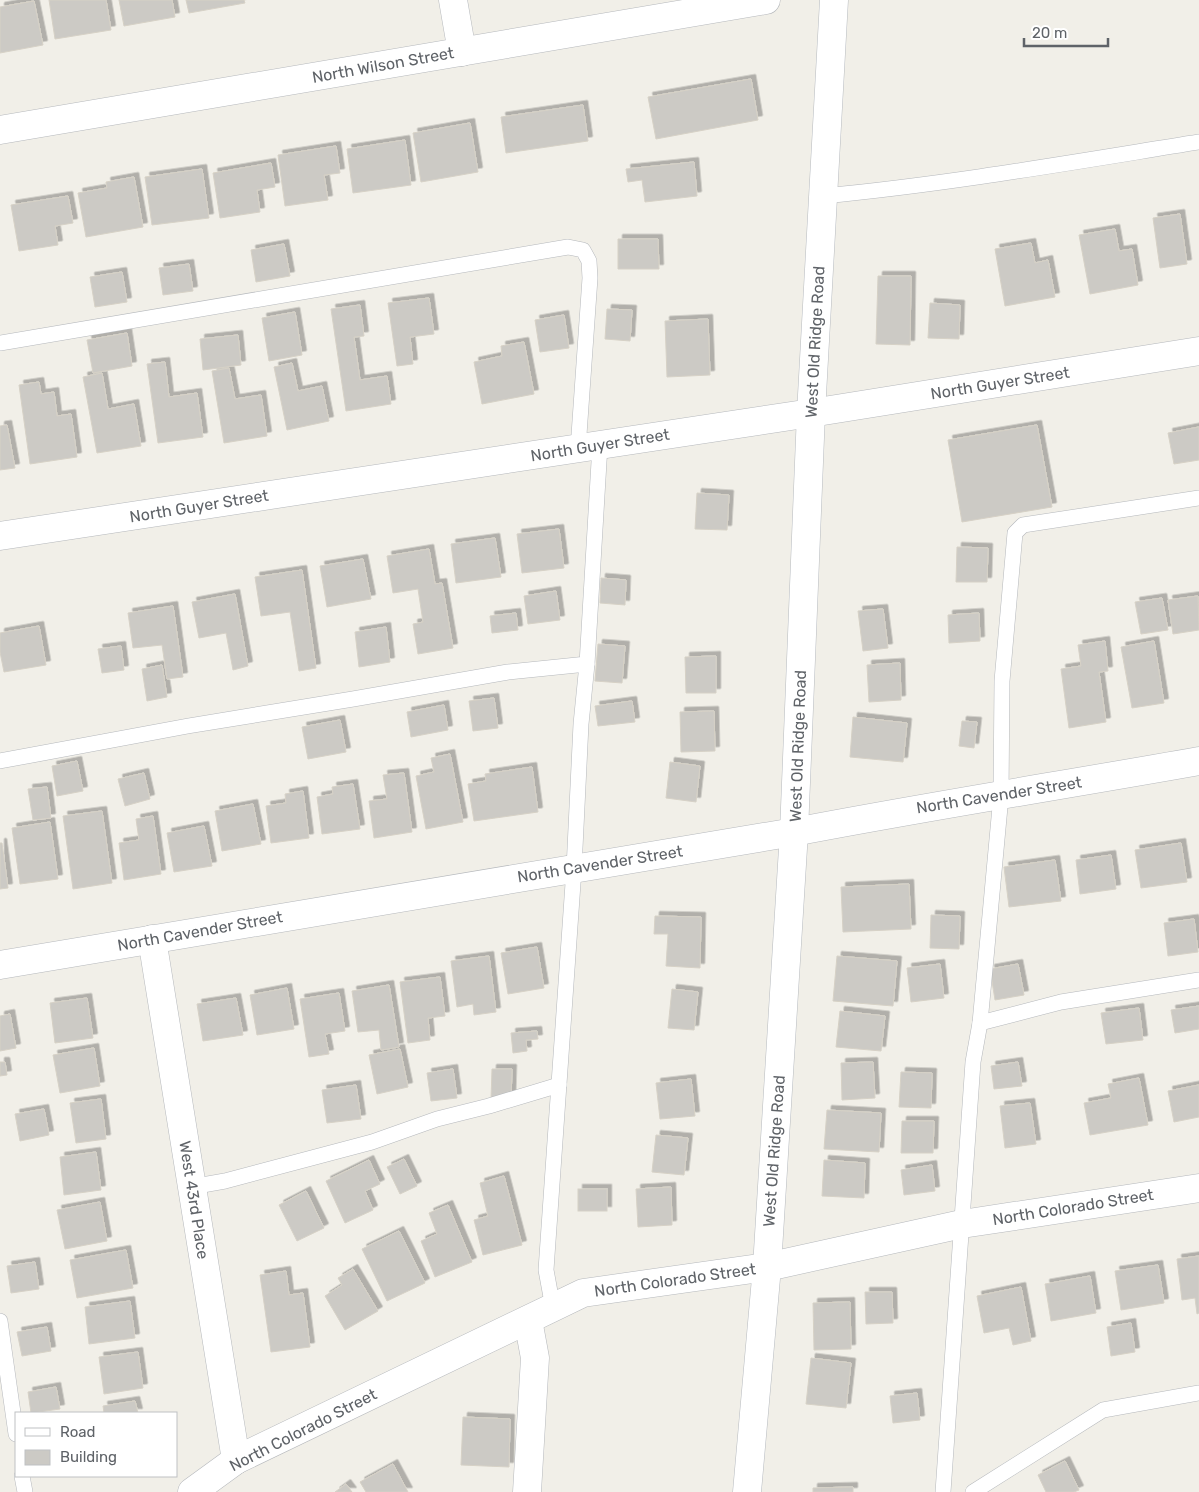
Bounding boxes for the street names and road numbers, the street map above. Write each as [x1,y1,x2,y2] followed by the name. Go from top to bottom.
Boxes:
[311,43,455,87] street label: North Wilson Street
[802,266,828,418] street label: West Old Ridge Road
[929,363,1071,403] street label: North Guyer Street
[529,425,671,465] street label: North Guyer Street
[128,486,270,526] street label: North Guyer Street
[786,670,810,822] street label: West Old Ridge Road
[915,773,1083,817] street label: North Cavender Street
[516,842,684,886] street label: North Cavender Street
[116,907,284,955] street label: North Cavender Street
[759,1074,789,1228] street label: West Old Ridge Road
[175,1140,213,1261] street label: West 43rd Place
[991,1185,1155,1229] street label: North Colorado Street
[593,1259,757,1301] street label: North Colorado Street
[226,1385,380,1475] street label: North Colorado Street

